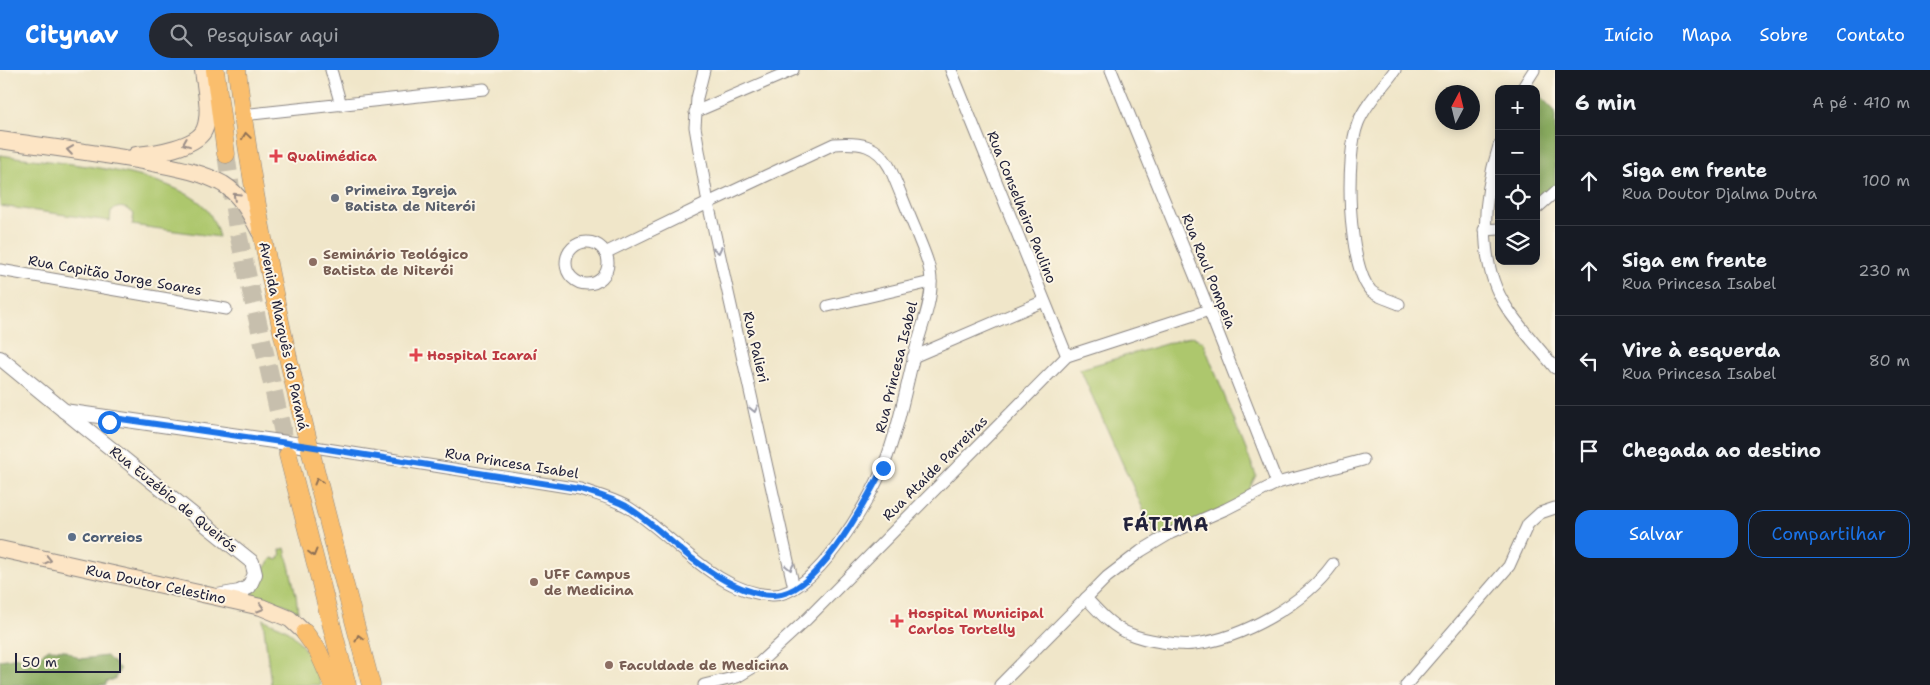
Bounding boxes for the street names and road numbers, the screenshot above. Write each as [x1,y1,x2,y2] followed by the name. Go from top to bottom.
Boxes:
[983,128,1061,286] street label: Rua Conselheiro Paulino
[1178,211,1240,331] street label: Rua Raul Pompeia
[255,240,313,432] street label: Avenida Marquês do Paraná
[27,251,203,299] street label: Rua Capitão Jorge Soares
[871,299,921,435] street label: Rua Princesa Isabel
[739,310,773,384] street label: Rua Palieri
[879,412,991,524] street label: Rua Ataíde Parreiras
[106,442,242,556] street label: Rua Euzébio de Queirós
[444,444,581,483] street label: Rua Princesa Isabel
[84,560,228,608] street label: Rua Doutor Celestino

